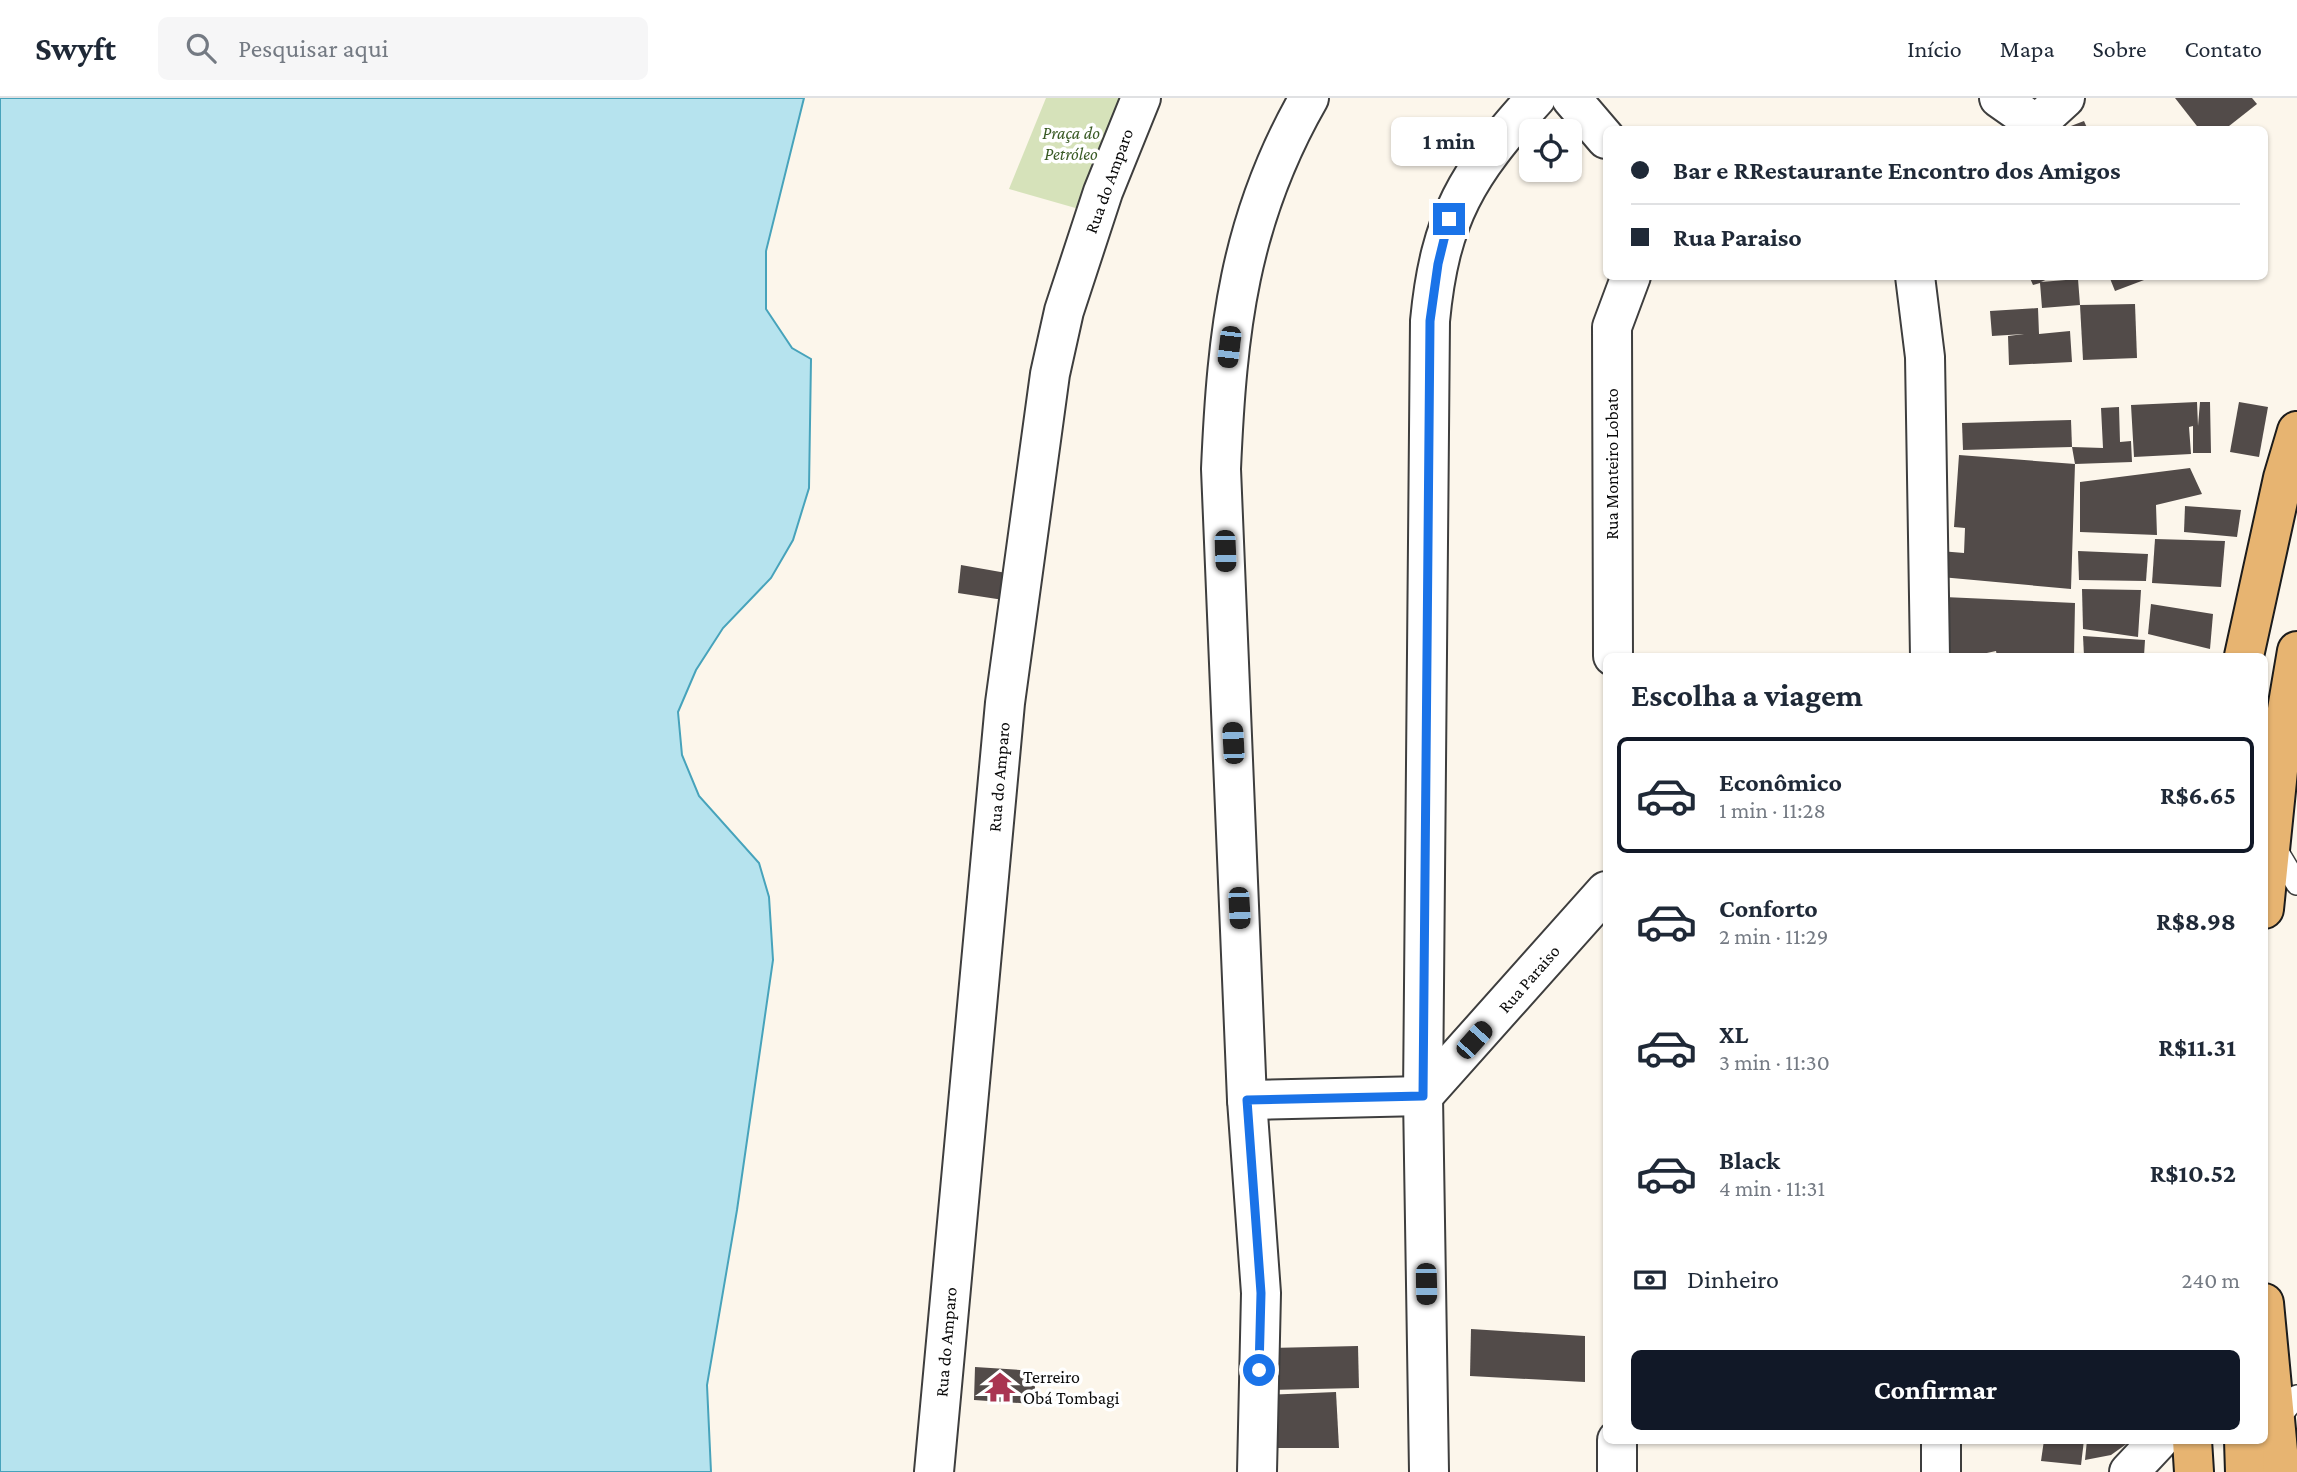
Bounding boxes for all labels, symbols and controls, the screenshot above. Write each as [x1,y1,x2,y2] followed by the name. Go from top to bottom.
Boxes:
[158,17,648,80] search box
[182,29,220,67] icon: search
[35,30,116,67] text: Swyft
[238,34,389,63] text: Pesquisar aqui
[1907,35,1962,62] text: Início
[2000,35,2055,62] text: Mapa
[2093,35,2147,62] text: Sobre
[2185,35,2262,62] text: Contato
[1391,117,1507,166] callout: 1 min
[1519,119,1582,182] map controls
[1519,119,1582,182] button: locate
[1042,123,1100,164] park label: Praça do Petróleo
[1081,126,1137,236] street label: Rua do Amparo
[1423,128,1475,154] text: 1 min
[1673,156,2121,185] text: Bar e RRestaurante Encontro dos Amigos
[1433,203,1465,235] route end
[1673,223,1802,252] text: Rua Paraiso
[1217,325,1242,369] car
[1602,388,1622,540] street label: Rua Monteiro Lobato
[1214,530,1237,572] car
[1631,677,1863,713] text: Escolha a viagem
[984,721,1014,833] street label: Rua do Amparo
[1222,721,1245,765] car
[1635,764,1698,827] icon: car
[1719,768,1842,797] text: Econômico
[2160,781,2236,810] text: R$6.65
[1719,797,1826,823] text: 1 min · 11:28
[1228,886,1251,930] car
[1635,890,1698,953] icon: car
[1719,894,1818,923] text: Conforto
[2156,907,2236,936] text: R$8.98
[1719,923,1828,949] text: 2 min · 11:29
[1494,941,1564,1017] street label: Rua Paraiso
[1635,1016,1698,1079] icon: car
[1453,1017,1496,1063] car
[1719,1020,1748,1049] text: XL
[2158,1033,2236,1062] text: R$11.31
[1719,1049,1830,1075] text: 3 min · 11:30
[1635,1142,1698,1205] icon: car
[1719,1146,1780,1175] text: Black
[2150,1159,2236,1188] text: R$10.52
[1719,1175,1825,1201] text: 4 min · 11:31
[1631,1261,1669,1299] icon: cash
[1416,1263,1437,1305] car
[1687,1265,1779,1294] text: Dinheiro
[2181,1267,2240,1293] text: 240 m
[931,1286,961,1398] street label: Rua do Amparo
[1631,1350,2240,1430] button: Confirmar
[1243,1354,1275,1386] route start
[1023,1367,1120,1408] place label: Terreiro Obá Tombagi
[983,1370,1017,1404] temple icon: Terreiro Obá Tombagi

